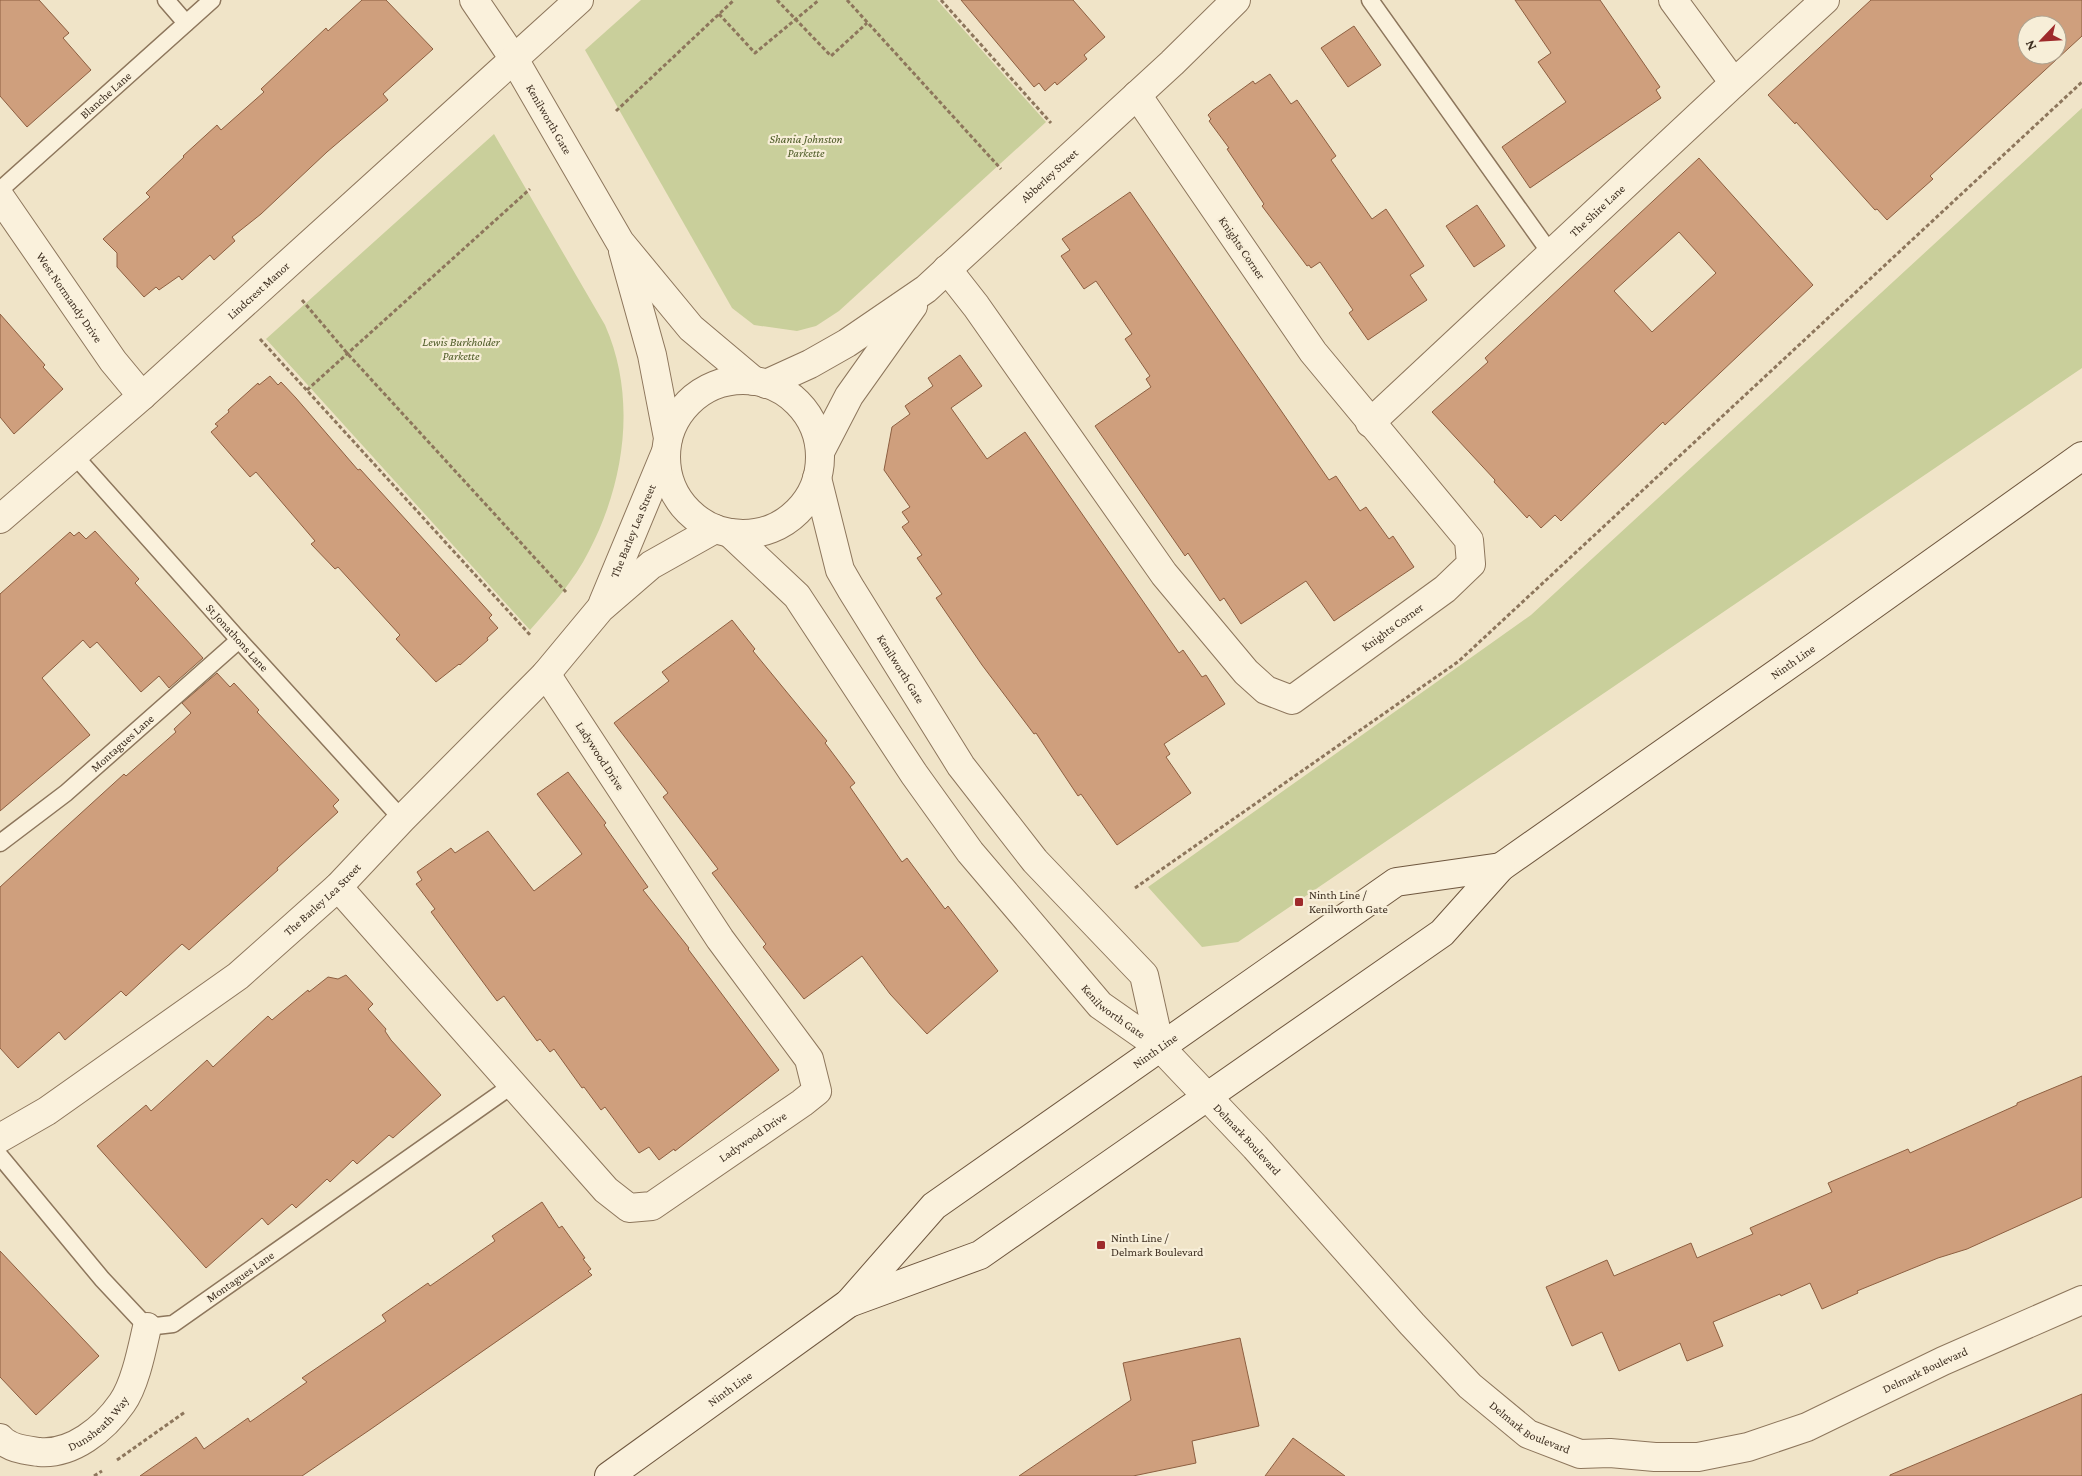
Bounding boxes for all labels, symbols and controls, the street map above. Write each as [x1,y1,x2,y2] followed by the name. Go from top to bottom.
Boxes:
[2017,15,2067,65] north arrow
[2021,37,2039,53] text: N
[77,69,134,122] street label: Blanche Lane
[523,82,575,157] street label: Kenilworth Gate
[769,132,843,160] park label: Shania Johnston Parkette
[1018,145,1082,206] street label: Abberley Street
[1567,182,1628,240] street label: The Shire Lane
[1216,214,1269,283] street label: Knights Corner
[33,250,105,345] street label: West Normandy Drive
[224,258,293,322] street label: Lindcrest Manor
[422,335,501,363] park label: Lewis Burkholder Parkette
[607,481,659,580] street label: The Barley Lea Street
[1359,600,1427,654] street label: Knights Corner
[203,601,271,675] street label: St Jonathons Lane
[874,632,927,706] street label: Kenilworth Gate
[1768,641,1818,682] street label: Ninth Line
[88,712,157,775] street label: Montagues Lane
[573,719,627,793] street label: Ladywood Drive
[281,859,364,939] street label: The Barley Lea Street
[1309,888,1388,916] place label: Ninth Line / Kenilworth Gate
[1293,896,1305,908] marker: Ninth Line / Kenilworth Gate
[1078,981,1148,1041] street label: Kenilworth Gate
[1130,1030,1180,1071] street label: Ninth Line
[1211,1101,1284,1179] street label: Delmark Boulevard
[716,1109,789,1165] street label: Ladywood Drive
[1111,1231,1204,1259] place label: Ninth Line / Delmark Boulevard
[1095,1239,1107,1251] marker: Ninth Line / Delmark Boulevard
[204,1248,277,1305] street label: Montagues Lane
[1880,1344,1970,1396] street label: Delmark Boulevard
[705,1368,755,1409] street label: Ninth Line
[66,1393,132,1454] street label: Dunsheath Way
[1487,1398,1573,1457] street label: Delmark Boulevard

